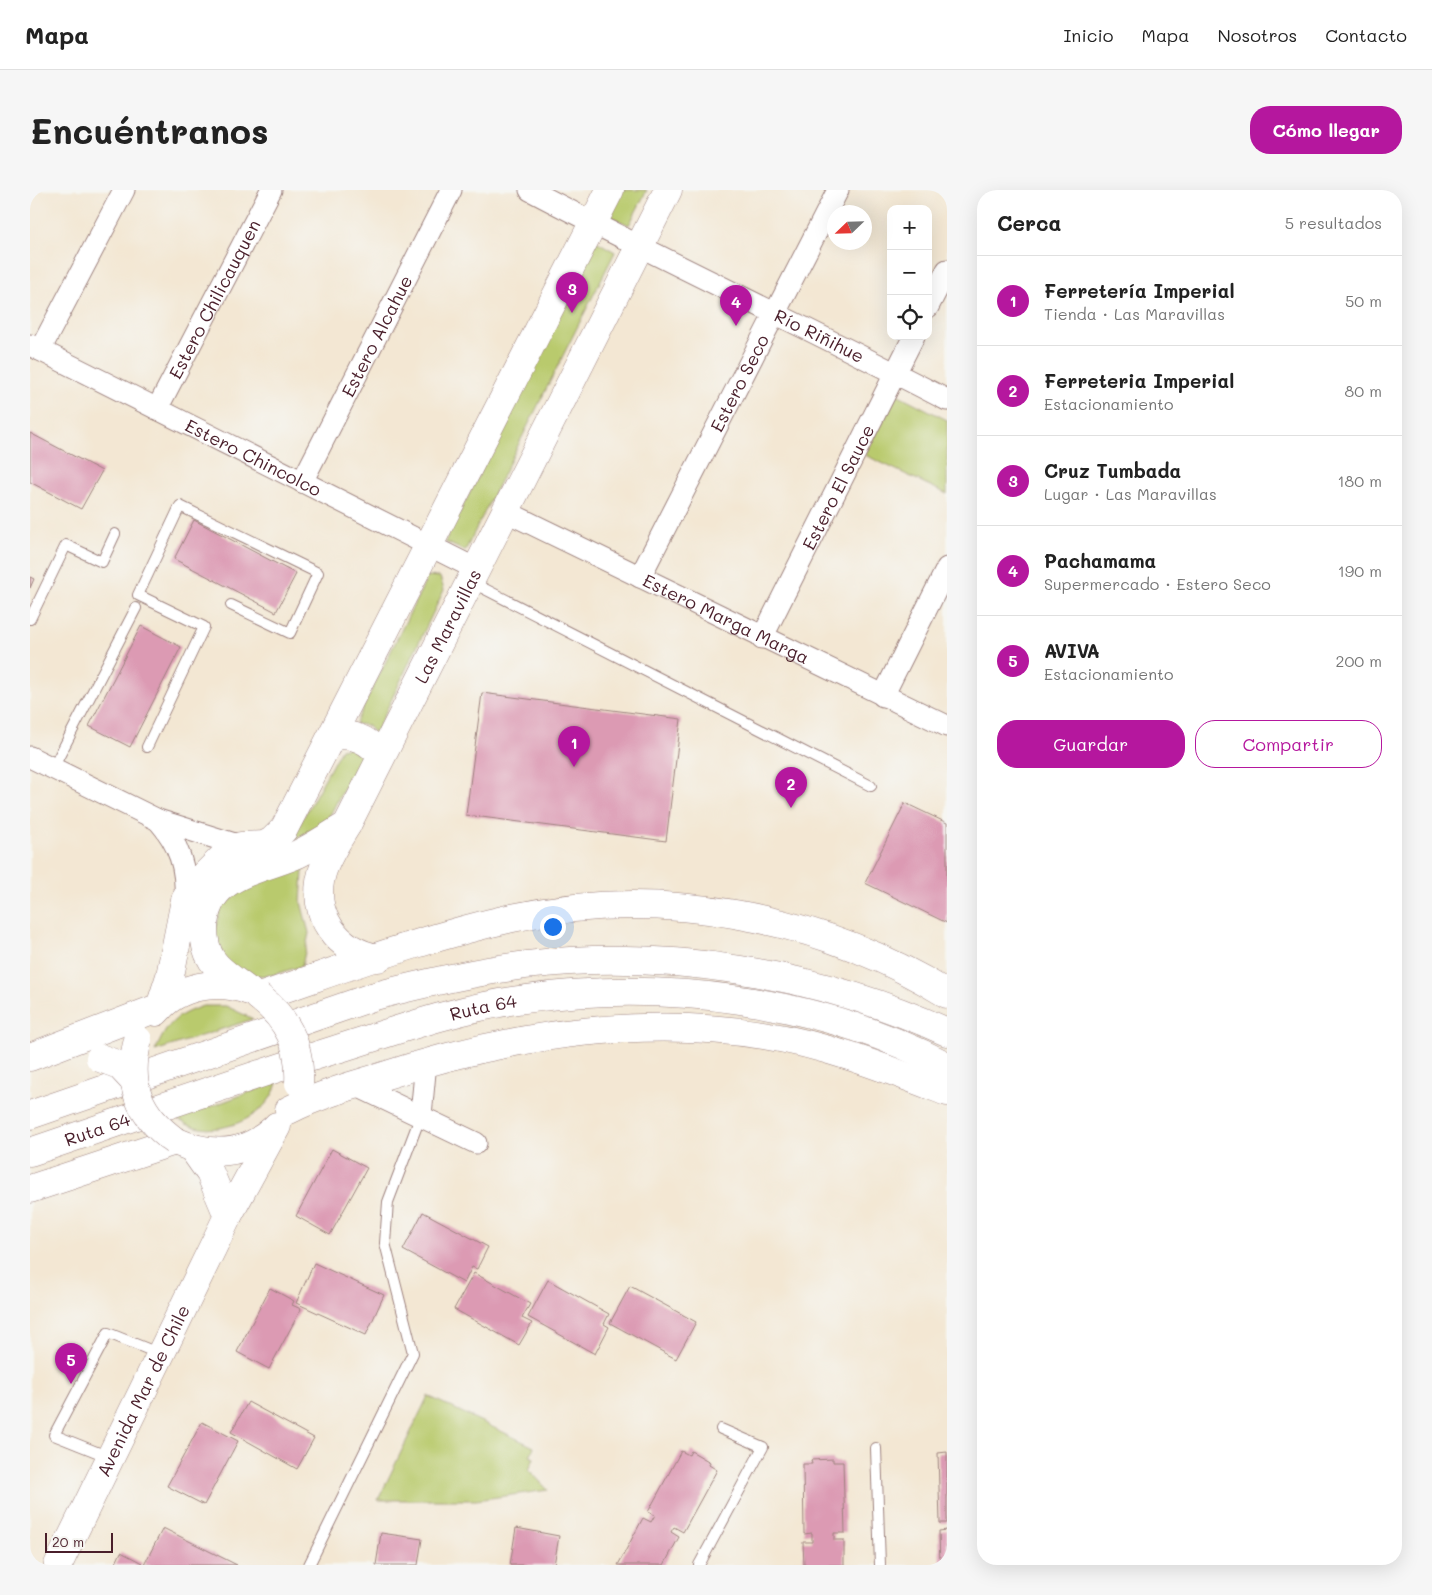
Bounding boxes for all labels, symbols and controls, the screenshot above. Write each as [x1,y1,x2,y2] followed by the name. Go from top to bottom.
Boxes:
[25,19,89,50] text: Mapa
[1063,23,1114,47] text: Inicio
[1142,23,1189,47] text: Mapa
[1217,23,1297,47] text: Nosotros
[1325,23,1407,47] text: Contacto
[1250,106,1402,154] button: Cómo llegar
[30,107,269,153] text: Encuéntranos
[827,205,872,250] north arrow
[887,205,932,340] map controls
[887,205,932,250] button: +
[997,209,1062,236] text: Cerca
[1285,212,1382,233] text: 5 resultados
[163,215,266,383] street label: Estero Chilicauquen
[887,250,932,295] button: −
[335,271,418,401] street label: Estero Alcahue
[556,272,588,313] pin: 3
[1044,278,1235,303] text: Ferretería Imperial
[720,285,752,326] pin: 4
[1009,290,1017,311] text: 1
[1345,290,1382,311] text: 50 m
[887,295,932,340] button: locate
[771,303,868,368] street label: Río Riñihue
[1044,303,1225,324] text: Tienda · Las Maravillas
[704,330,774,436] street label: Estero Seco
[1044,368,1234,393] text: Ferreteria Imperial
[1009,380,1017,401] text: 2
[1345,380,1382,401] text: 80 m
[1044,393,1174,414] text: Estacionamiento
[181,413,326,502] street label: Estero Chincolco
[796,420,880,554] street label: Estero El Sauce
[1044,458,1181,483] text: Cruz Tumbada
[1008,470,1018,491] text: 3
[1337,470,1382,491] text: 180 m
[1044,483,1217,504] text: Lugar · Las Maravillas
[1044,548,1156,573] text: Pachamama
[1008,560,1018,581] text: 4
[1338,560,1382,581] text: 190 m
[409,565,487,687] street label: Las Maravillas
[639,568,813,669] street label: Estero Marga Marga
[1044,573,1271,594] text: Supermercado · Estero Seco
[1044,638,1100,663] text: AVIVA
[1008,650,1018,671] text: 5
[1335,650,1382,671] text: 200 m
[1044,663,1174,684] text: Estacionamiento
[997,720,1185,768] button: Guardar
[1195,720,1382,768] button: Compartir
[558,726,590,767] pin: 1
[775,767,807,808] pin: 2
[540,914,566,940] your location
[447,988,519,1026] street label: Ruta 64
[61,1107,134,1151] street label: Ruta 64
[91,1301,195,1480] street label: Avenida Mar de Chile
[55,1343,87,1384] pin: 5
[45,1530,112,1553] scale bar
[52,1532,84,1551] text: 20 m

